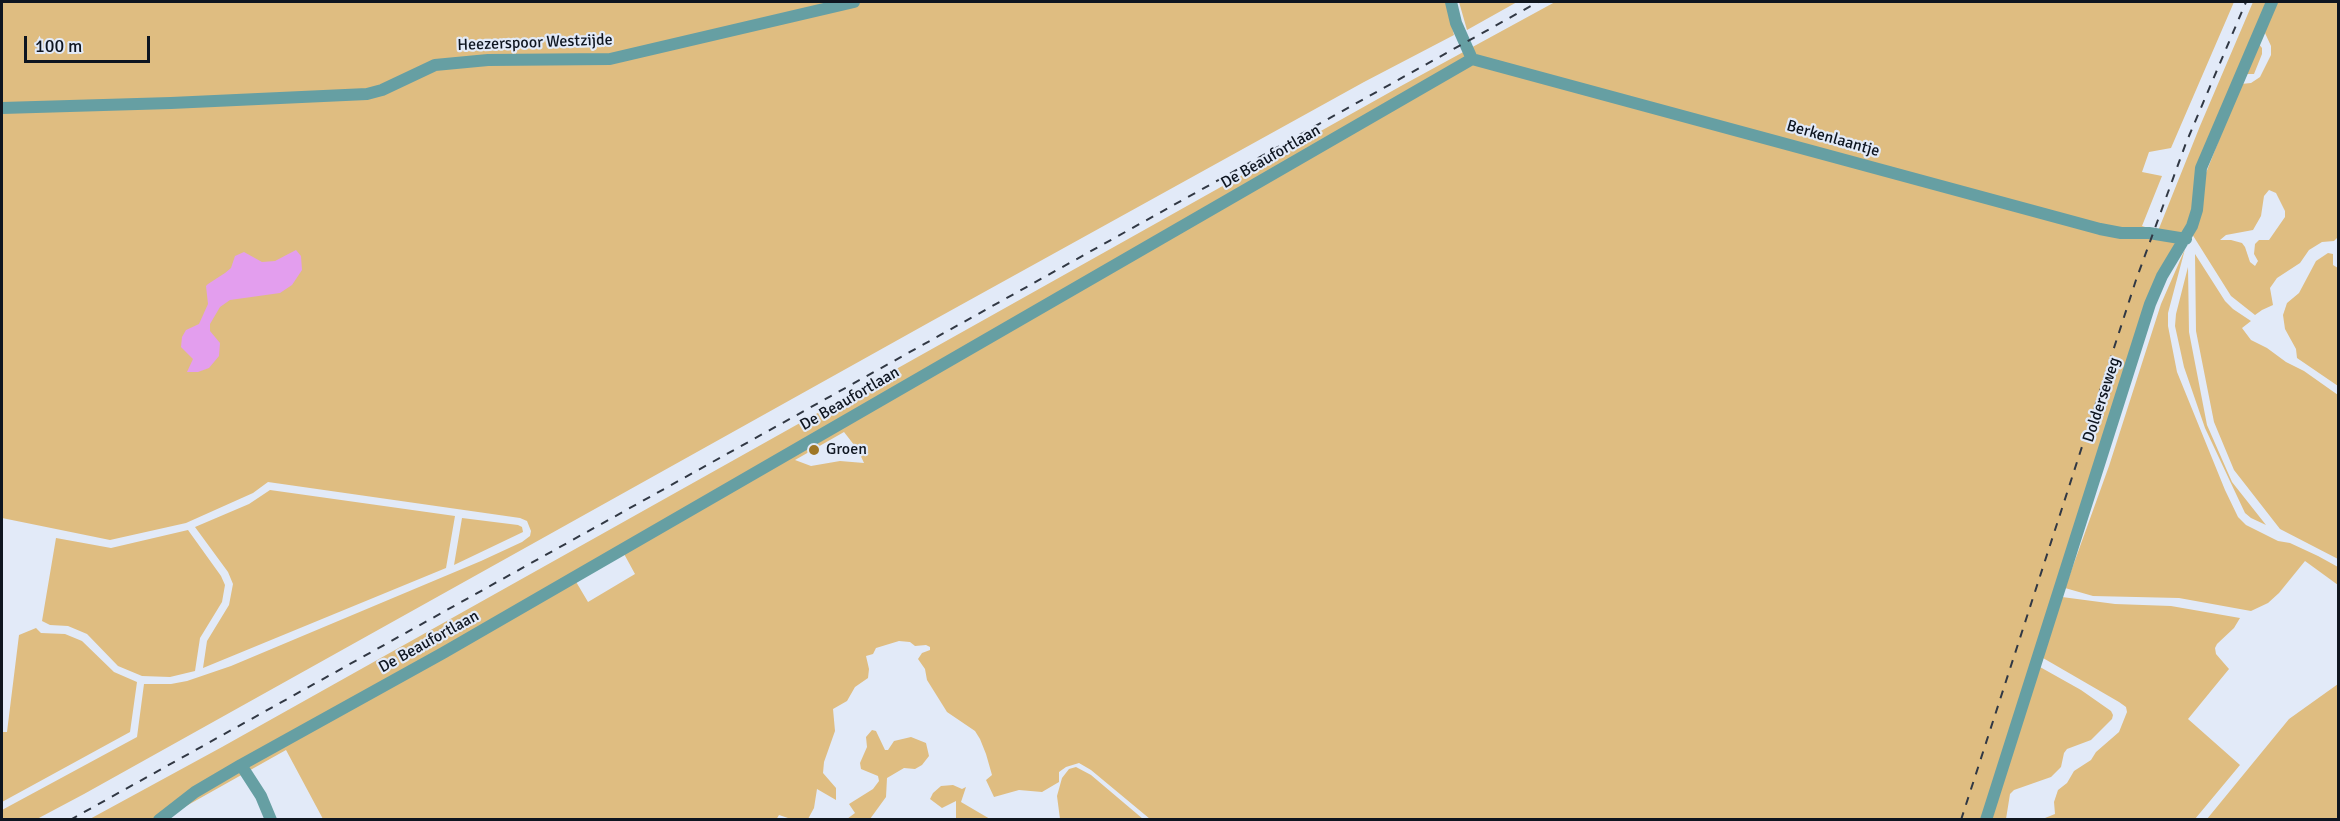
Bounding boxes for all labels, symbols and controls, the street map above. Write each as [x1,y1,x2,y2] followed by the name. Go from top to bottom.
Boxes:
[27,24,153,62] scale bar
[457,31,613,55] street label: Heezerspoor Westzijde
[35,35,82,57] text: 100 m
[1784,117,1882,161] street label: Berkenlaantje
[1218,121,1324,193] street label: De Beaufortlaan
[2079,355,2125,445] street label: Dolderseweg
[797,363,903,435] street label: De Beaufortlaan
[826,440,867,460] place label: Groen
[807,443,821,457] marker: Groen
[376,607,482,677] street label: De Beaufortlaan

